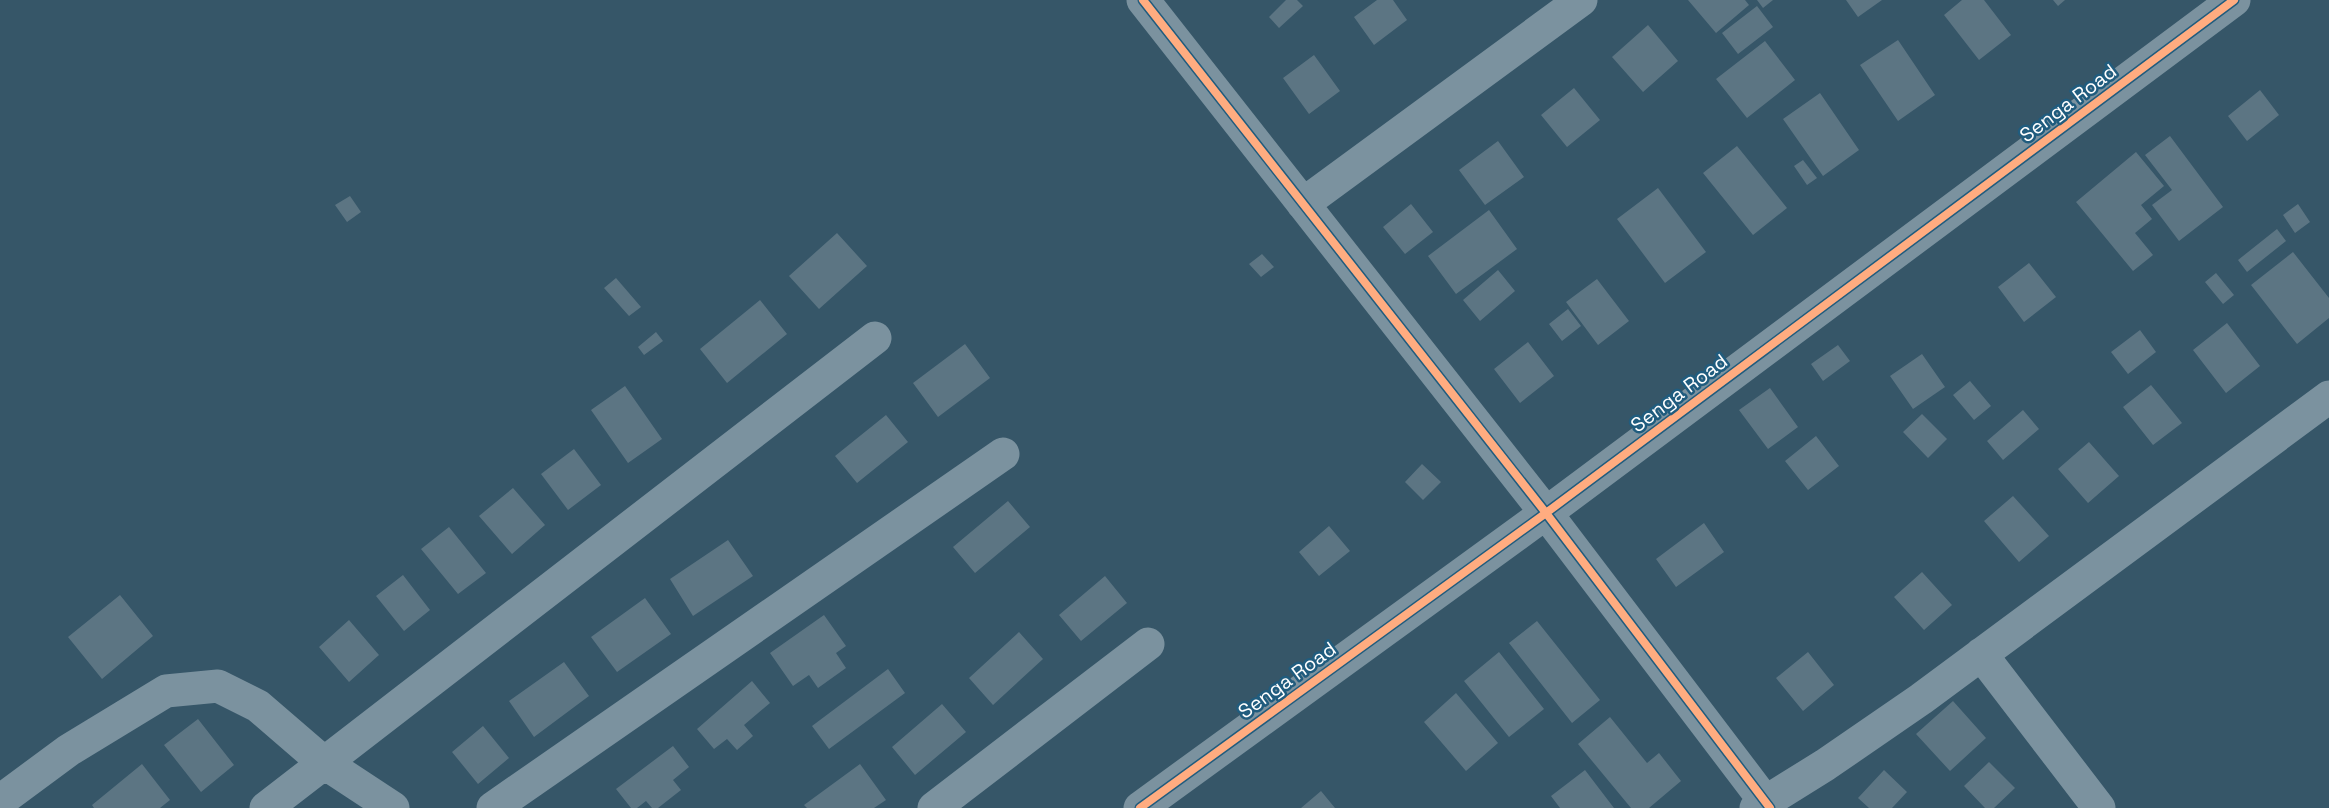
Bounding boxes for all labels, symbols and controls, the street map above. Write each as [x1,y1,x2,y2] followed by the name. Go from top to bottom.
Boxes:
[2014,58,2122,148] street label: Senga Road
[1625,348,1733,438] street label: Senga Road
[1233,636,1341,724] street label: Senga Road

